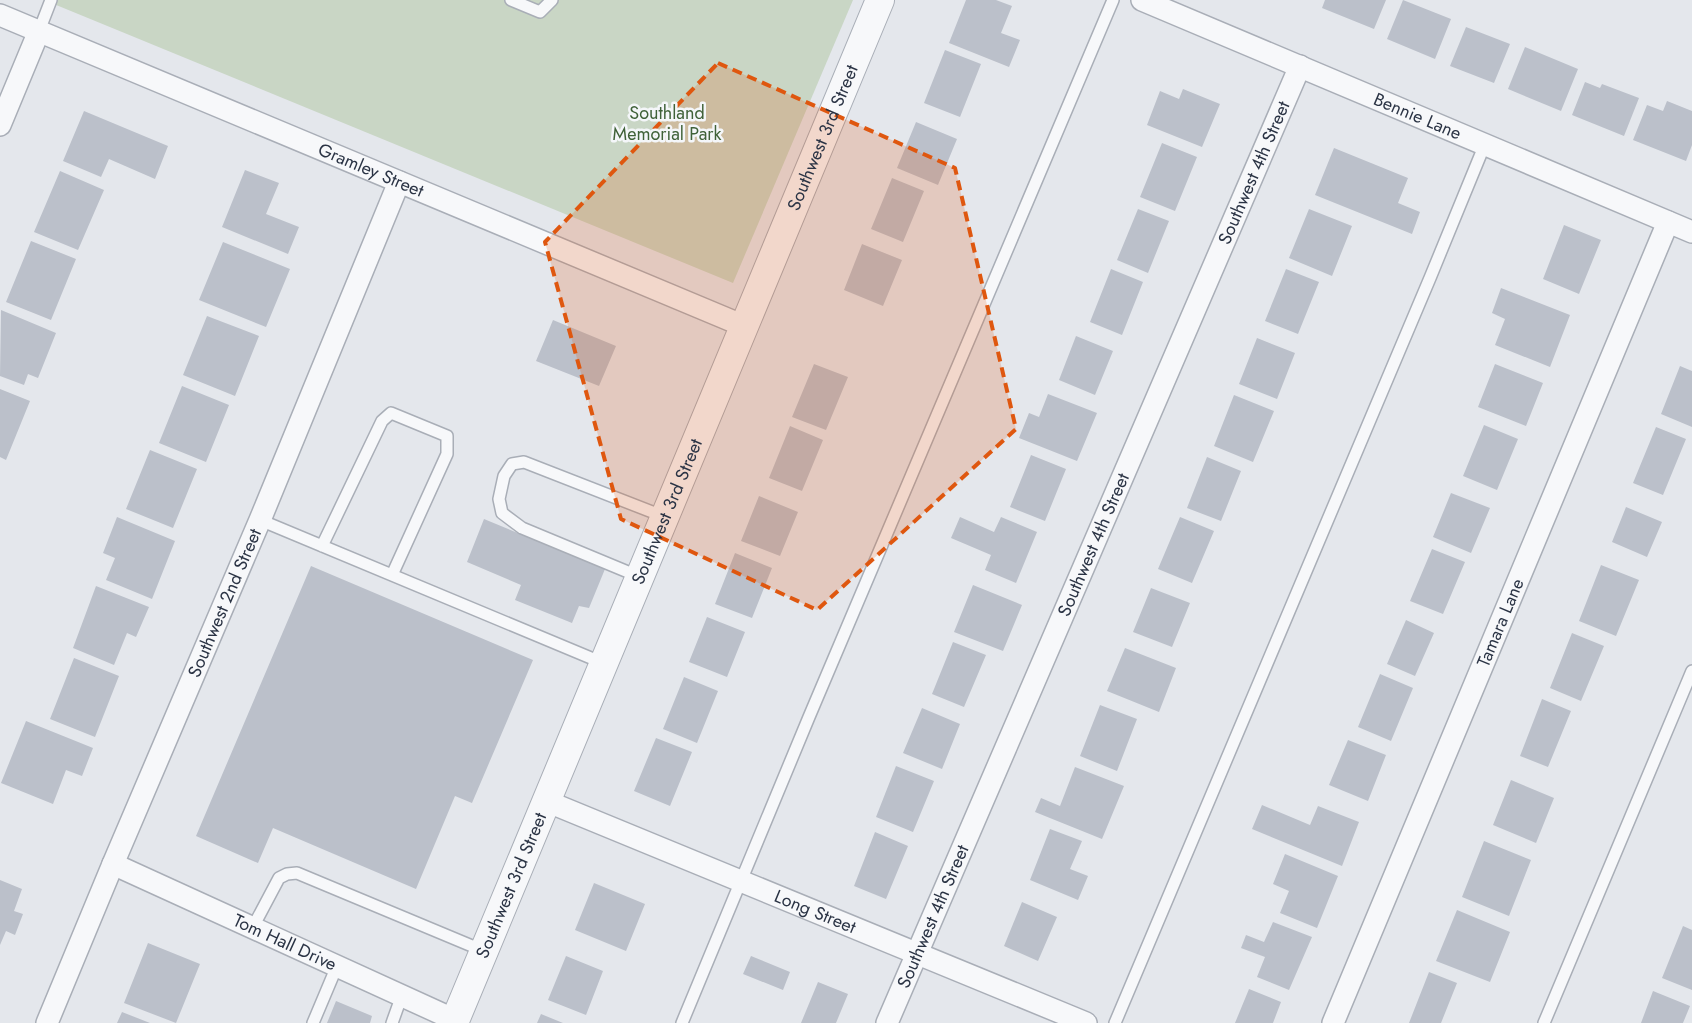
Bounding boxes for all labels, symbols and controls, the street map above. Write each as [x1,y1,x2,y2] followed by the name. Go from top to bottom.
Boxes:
[781,60,865,215] street label: Southwest 3rd Street
[1370,86,1465,146] street label: Bennie Lane
[1212,96,1297,249] street label: Southwest 4th Street
[613,100,721,147] park label: Southland Memorial Park
[314,136,428,204] street label: Gramley Street
[625,434,709,588] street label: Southwest 3rd Street
[1051,468,1136,620] street label: Southwest 4th Street
[181,524,268,681] street label: Southwest 2nd Street
[1470,574,1531,671] street label: Tamara Lane
[469,808,553,962] street label: Southwest 3rd Street
[891,840,976,992] street label: Southwest 4th Street
[770,883,861,940] street label: Long Street
[229,908,341,977] street label: Tom Hall Drive

